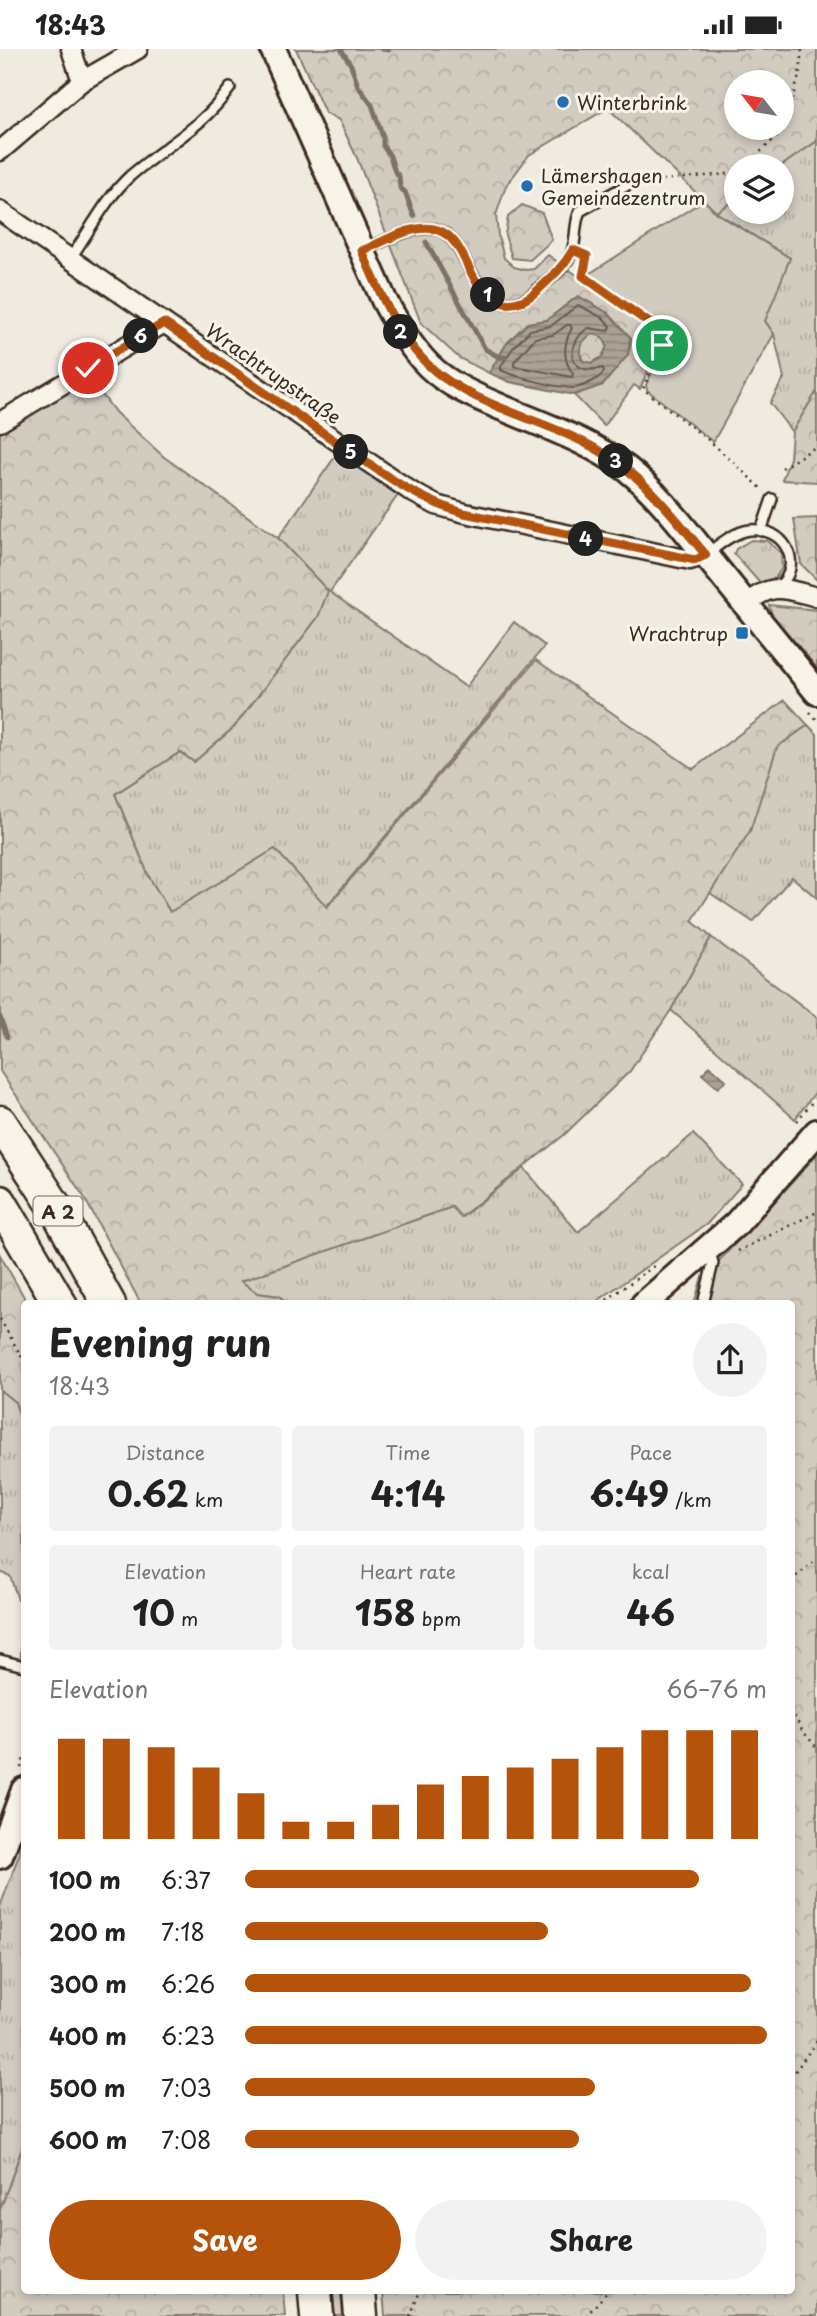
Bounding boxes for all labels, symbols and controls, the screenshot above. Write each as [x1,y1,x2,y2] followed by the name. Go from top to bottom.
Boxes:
[35,5,106,44] text: 18:43
[724,70,794,140] north arrow
[724,70,794,224] map controls
[577,88,688,116] place label: Winterbrink
[555,94,571,110] marker: Winterbrink
[724,154,794,224] button: layers
[541,161,706,211] place label: Lämershagen Gemeindezentrum
[519,178,535,194] marker: Lämershagen Gemeindezentrum
[470,278,505,313] pin: 1
[483,280,492,308] text: 1
[384,315,418,349] pin: 2
[632,315,692,375] pin
[201,316,347,430] street label: Wrachtrupstraße
[394,317,407,345] text: 2
[124,319,158,353] pin: 6
[134,321,147,349] text: 6
[643,326,681,364] icon: arrive
[58,338,118,398] pin
[69,349,107,387] icon: check
[334,435,368,469] pin: 5
[344,437,357,465] text: 5
[598,443,634,479] pin: 3
[609,446,622,474] text: 3
[568,521,604,557] pin: 4
[579,524,592,552] text: 4
[629,619,728,647] place label: Wrachtrup
[734,625,750,641] marker: Wrachtrup
[34,1197,82,1225] road number: A 2
[49,1313,271,1370] text: Evening run
[693,1323,767,1397] button: share
[49,1368,110,1403] text: 18:43
[125,1438,205,1466] text: Distance
[386,1438,430,1466] text: Time
[629,1438,672,1466] text: Pace
[107,1466,189,1519] text: 0.62
[371,1466,445,1519] text: 4:14
[590,1466,669,1519] text: 6:49
[189,1485,223,1513] text: km
[669,1485,712,1513] text: /km
[124,1557,206,1585] text: Elevation
[360,1557,456,1585] text: Heart rate
[632,1557,670,1585] text: kcal
[132,1585,175,1638] text: 10
[355,1585,416,1638] text: 158
[626,1585,675,1638] text: 46
[175,1604,198,1632] text: m
[416,1604,461,1632] text: bpm
[49,1671,148,1706] text: Elevation
[666,1671,767,1706] text: 66–76 m
[49,1862,121,1897] text: 100 m
[161,1862,211,1897] text: 6:37
[49,1914,126,1949] text: 200 m
[161,1914,205,1949] text: 7:18
[49,1966,127,2001] text: 300 m
[161,1966,215,2001] text: 6:26
[49,2018,127,2053] text: 400 m
[161,2018,215,2053] text: 6:23
[49,2070,126,2105] text: 500 m
[161,2070,212,2105] text: 7:03
[49,2122,127,2157] text: 600 m
[161,2122,212,2157] text: 7:08
[49,2200,401,2280] button: Save
[415,2200,767,2280] button: Share

